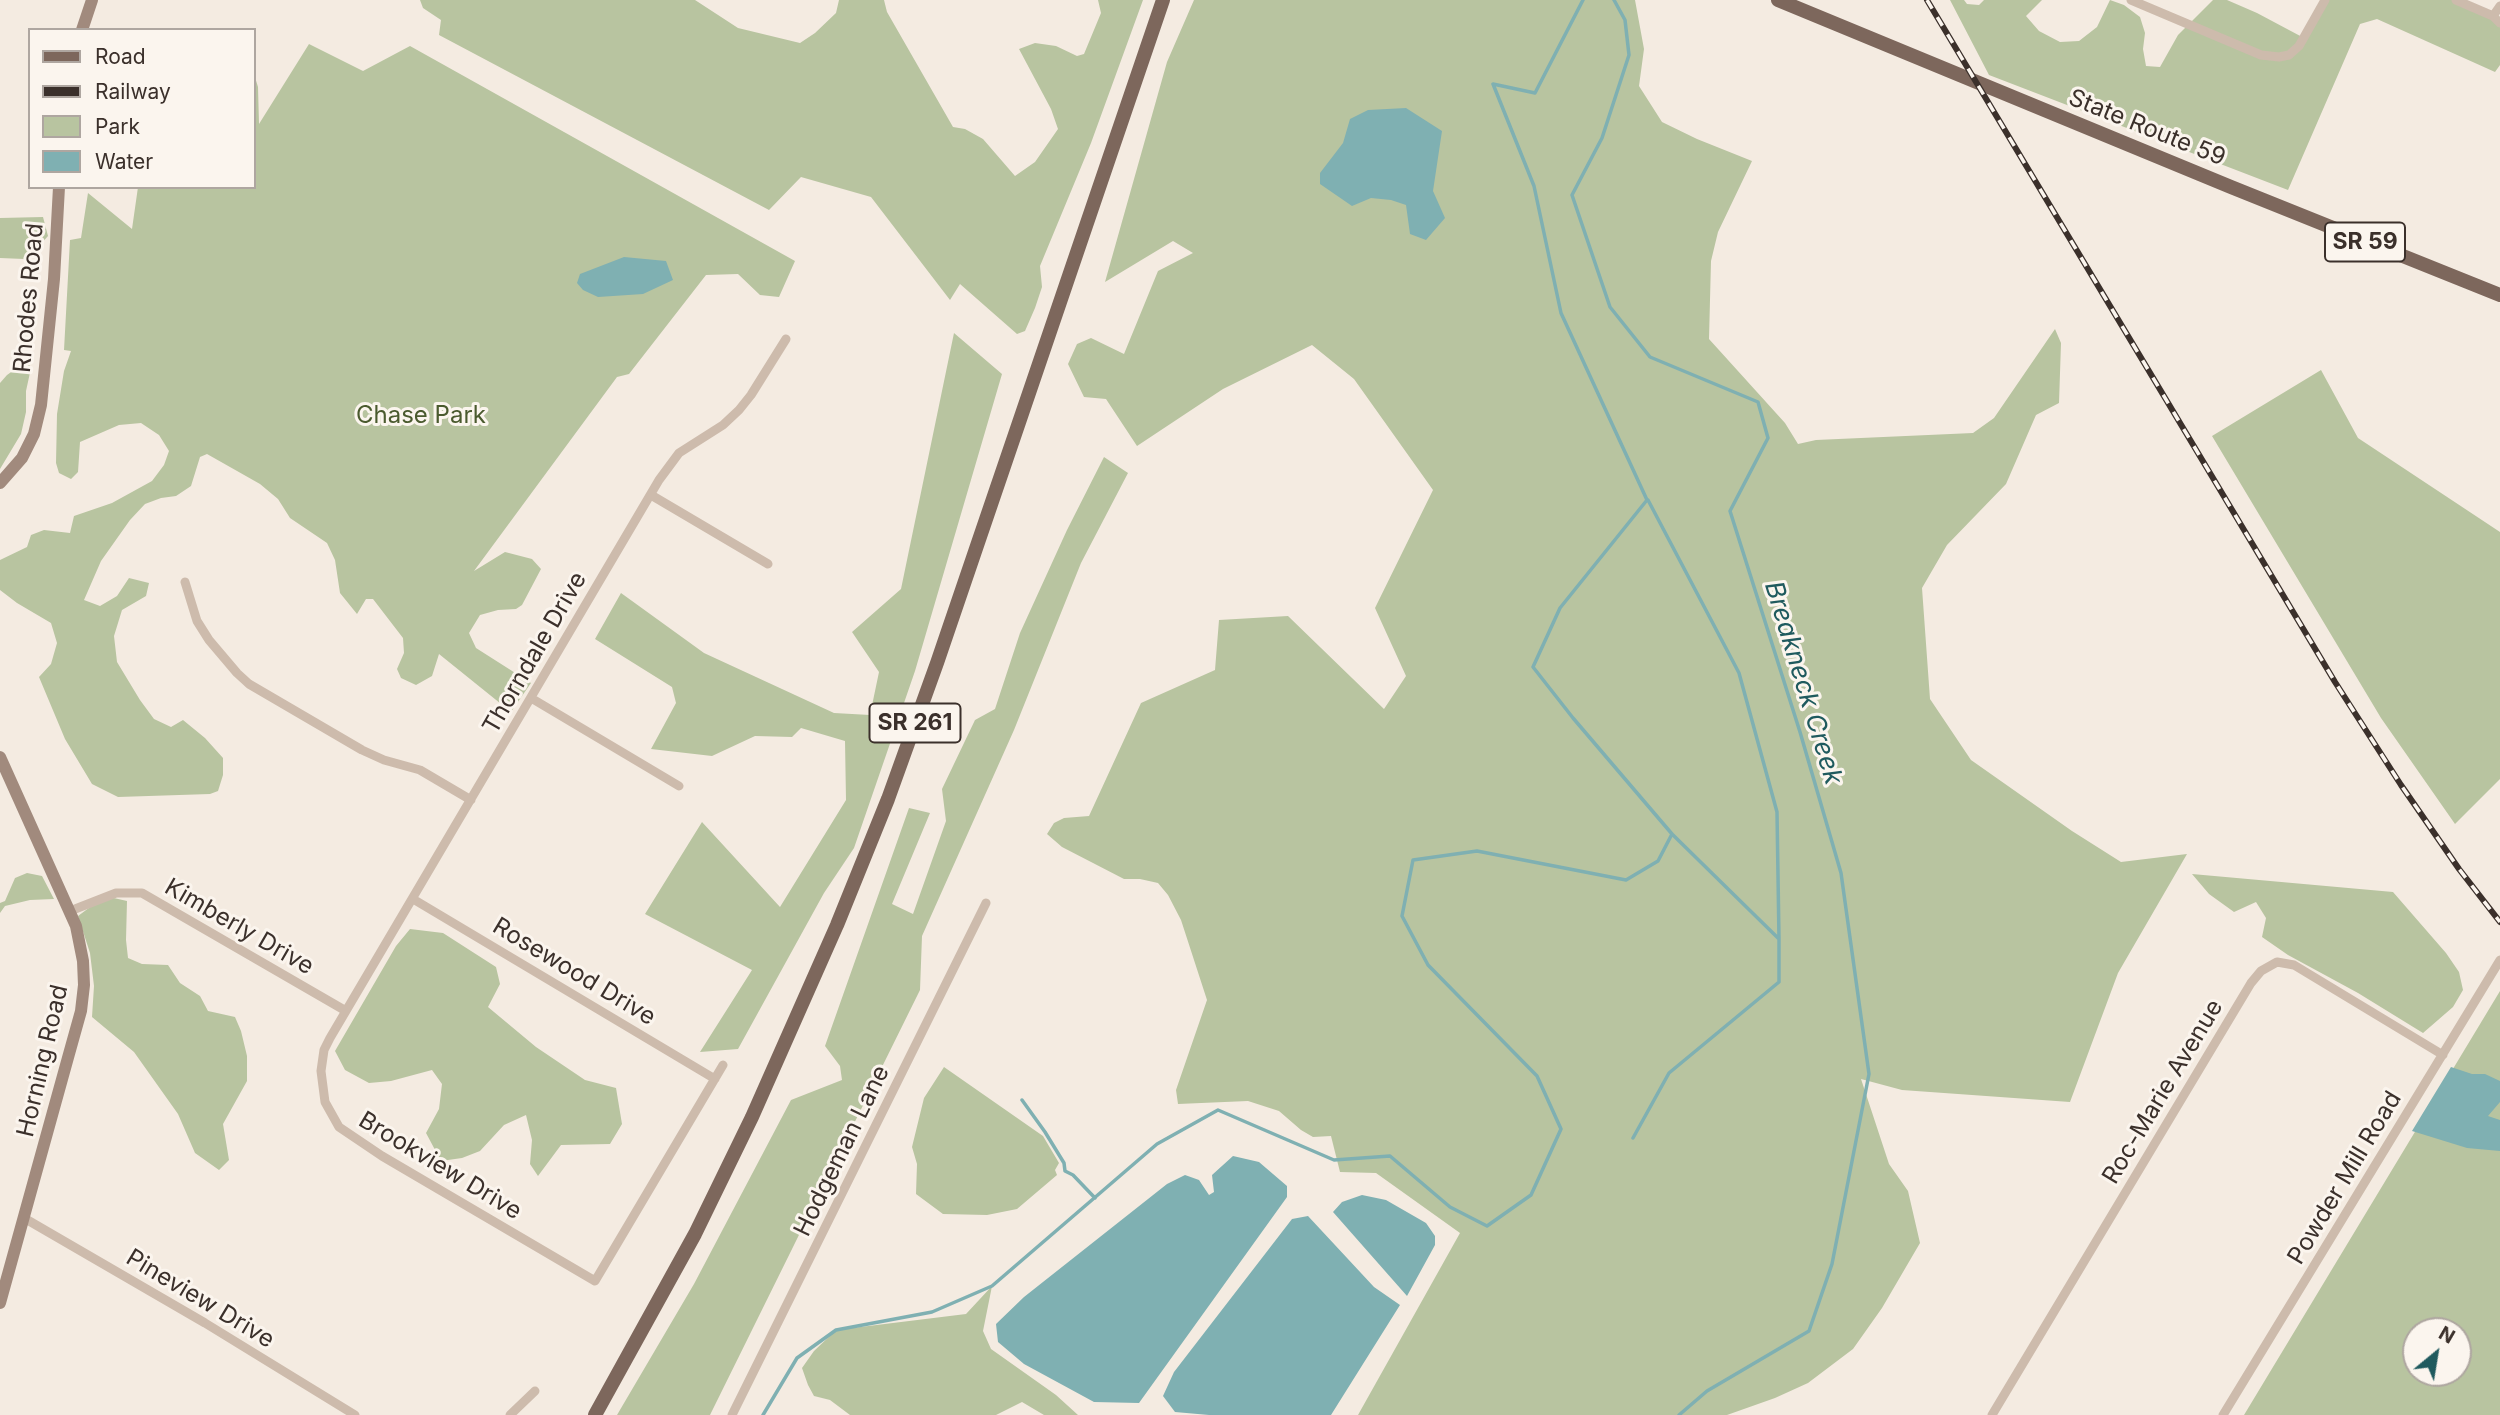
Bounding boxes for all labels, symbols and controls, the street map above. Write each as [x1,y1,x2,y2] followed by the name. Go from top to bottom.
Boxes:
[28,28,256,189] legend
[95,44,146,69] text: Road
[95,79,171,104] text: Railway
[2064,83,2230,173] street label: State Route 59
[95,114,140,139] text: Park
[95,149,153,174] text: Water
[8,222,50,374] street label: Rhodes Road
[2325,222,2405,262] road number: SR 59
[356,402,486,430] park label: Chase Park
[477,567,593,739] street label: Thorndale Drive
[1757,578,1849,788] water label: Breakneck Creek
[870,704,960,743] road number: SR 261
[159,873,319,981] street label: Kimberly Drive
[487,912,661,1032] street label: Rosewood Drive
[12,982,74,1140] street label: Horning Road
[2097,995,2229,1189] street label: Roc-Marie Avenue
[788,1061,896,1241] street label: Hodgeman Lane
[2282,1086,2408,1270] street label: Powder Mill Road
[353,1106,527,1226] street label: Brookview Drive
[121,1243,279,1355] street label: Pineview Drive
[2402,1317,2472,1387] north arrow
[2435,1322,2459,1349] text: N

